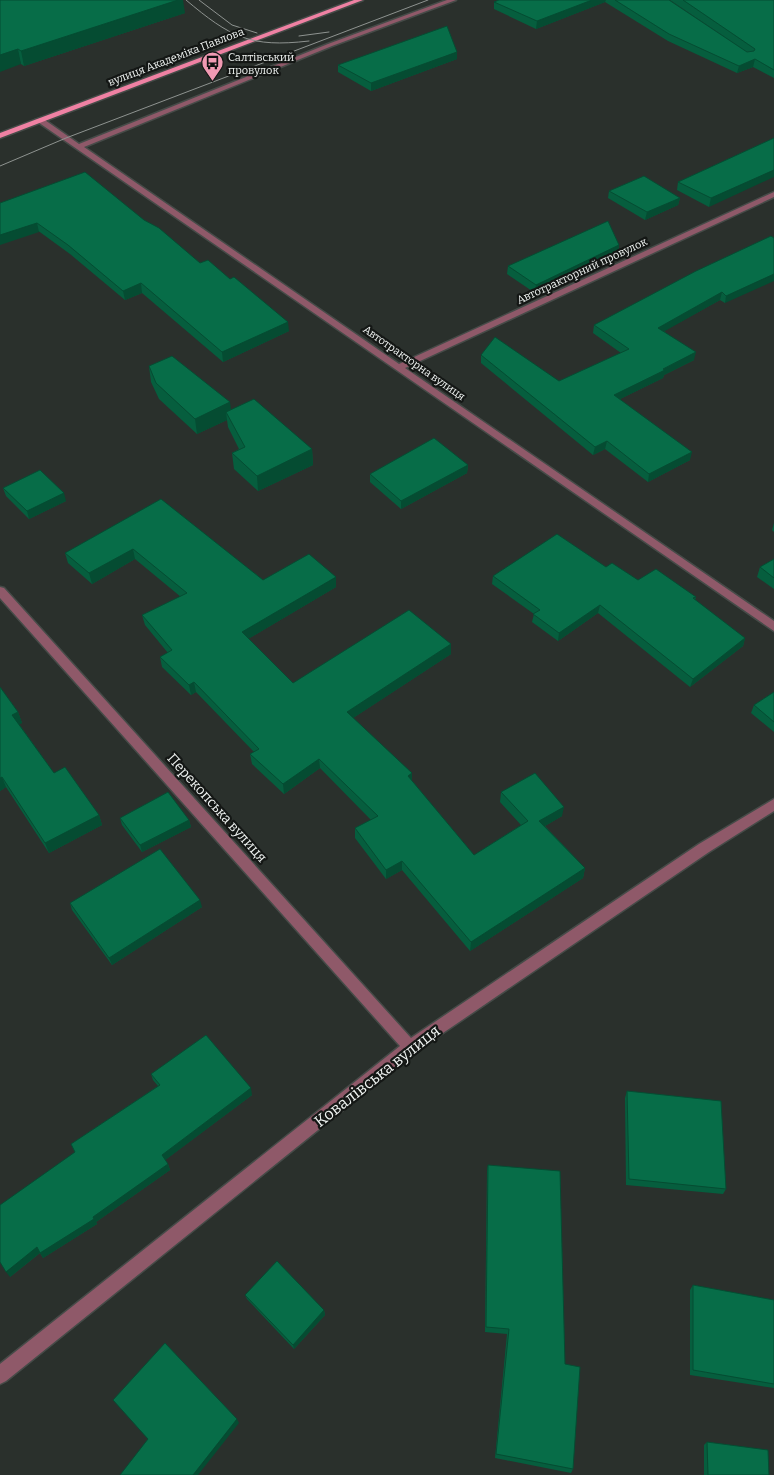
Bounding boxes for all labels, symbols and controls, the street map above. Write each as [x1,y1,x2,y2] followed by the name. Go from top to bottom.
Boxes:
[106,25,246,89] street label: вулиця Академіка Павлова
[200,51,224,82] bus stop icon: Салтівський провулок
[228,51,294,77] place label: Салтівський провулок
[515,235,650,307] street label: Автотракторний провулок
[360,323,468,403] street label: Автотракторна вулиця
[164,750,271,866] street label: Перекопська вулиця
[310,1021,444,1131] street label: Ковалівська вулиця

